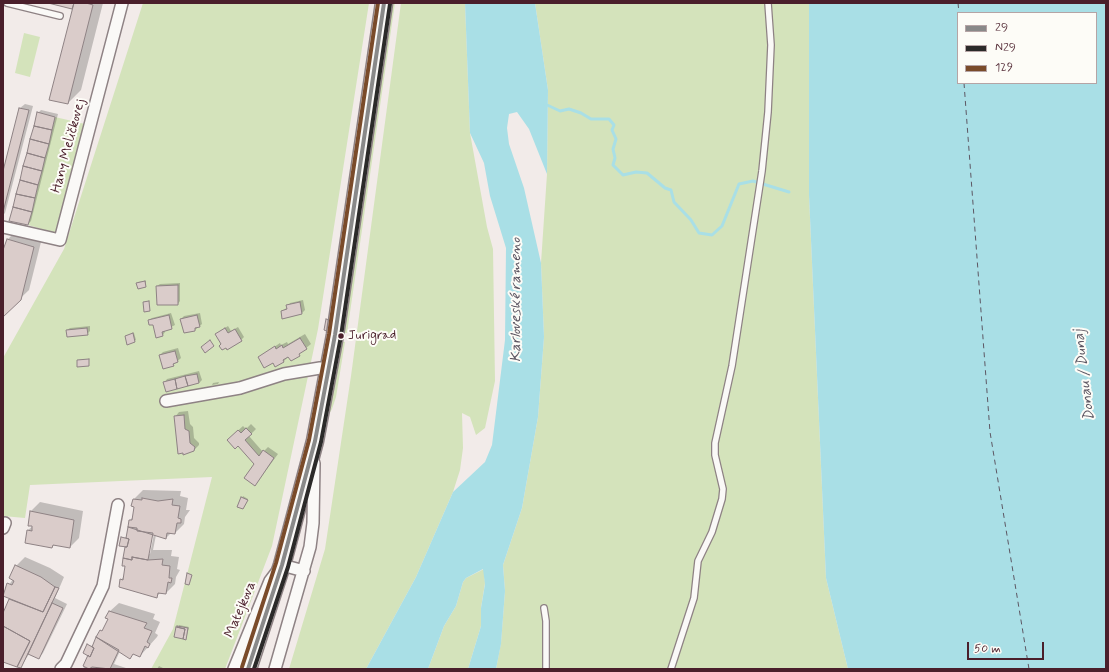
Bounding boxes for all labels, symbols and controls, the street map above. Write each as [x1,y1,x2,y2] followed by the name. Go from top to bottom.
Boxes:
[957,12,1097,84] legend
[995,20,1008,36] text: 29
[995,40,1016,56] text: N29
[995,60,1013,76] text: 129
[48,97,90,195] street label: Hany Meličkovej
[508,238,526,362] water label: Karloveské rameno
[348,328,396,344] place label: Jurigrad
[1070,328,1100,422] water label: Donau / Dunaj
[336,331,346,341] marker: Jurigrad
[222,579,260,641] street label: Matejkova
[969,634,1046,660] scale bar
[974,641,1001,657] text: 50 m

